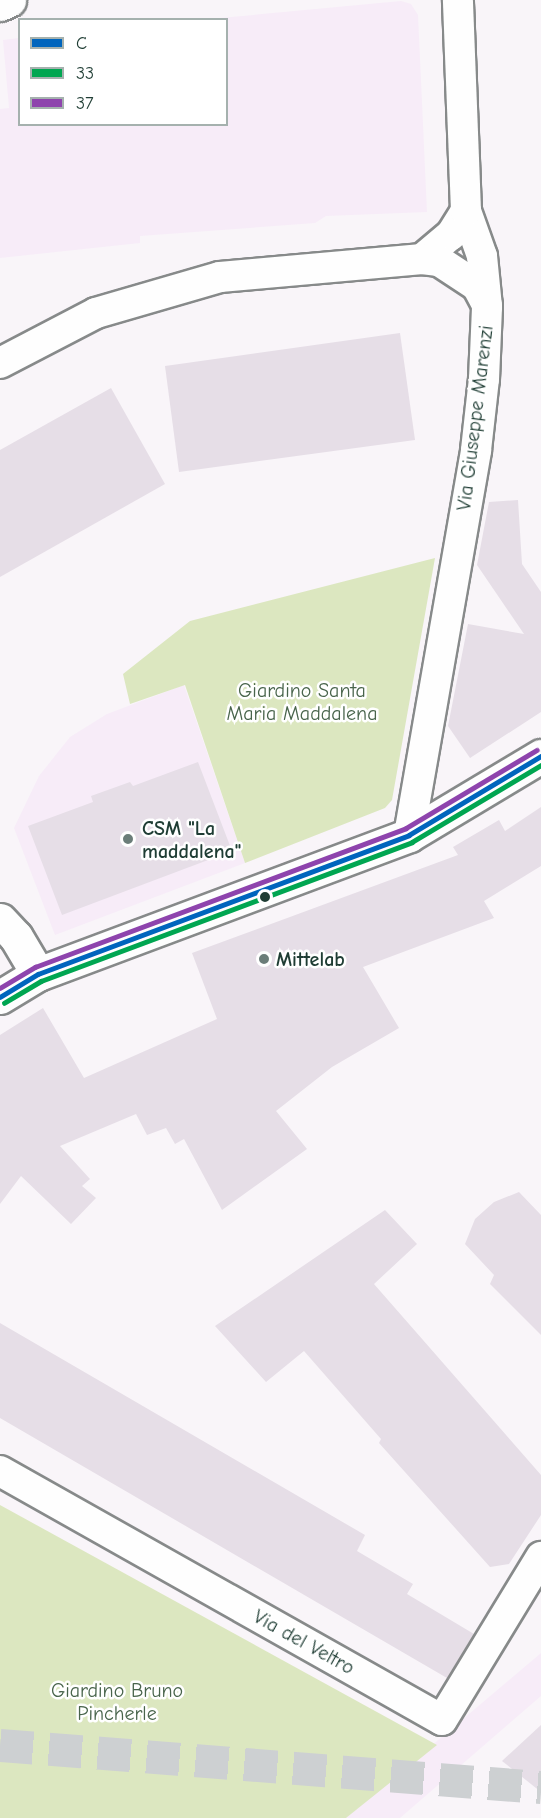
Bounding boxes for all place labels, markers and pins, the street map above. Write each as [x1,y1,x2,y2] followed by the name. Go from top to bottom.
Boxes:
[142,816,241,863] place label: CSM "La maddalena"
[119,830,137,848] marker: CSM "La maddalena"
[259,891,271,903] unlabelled marker
[276,947,345,971] place label: Mittelab
[257,952,271,966] marker: Mittelab

